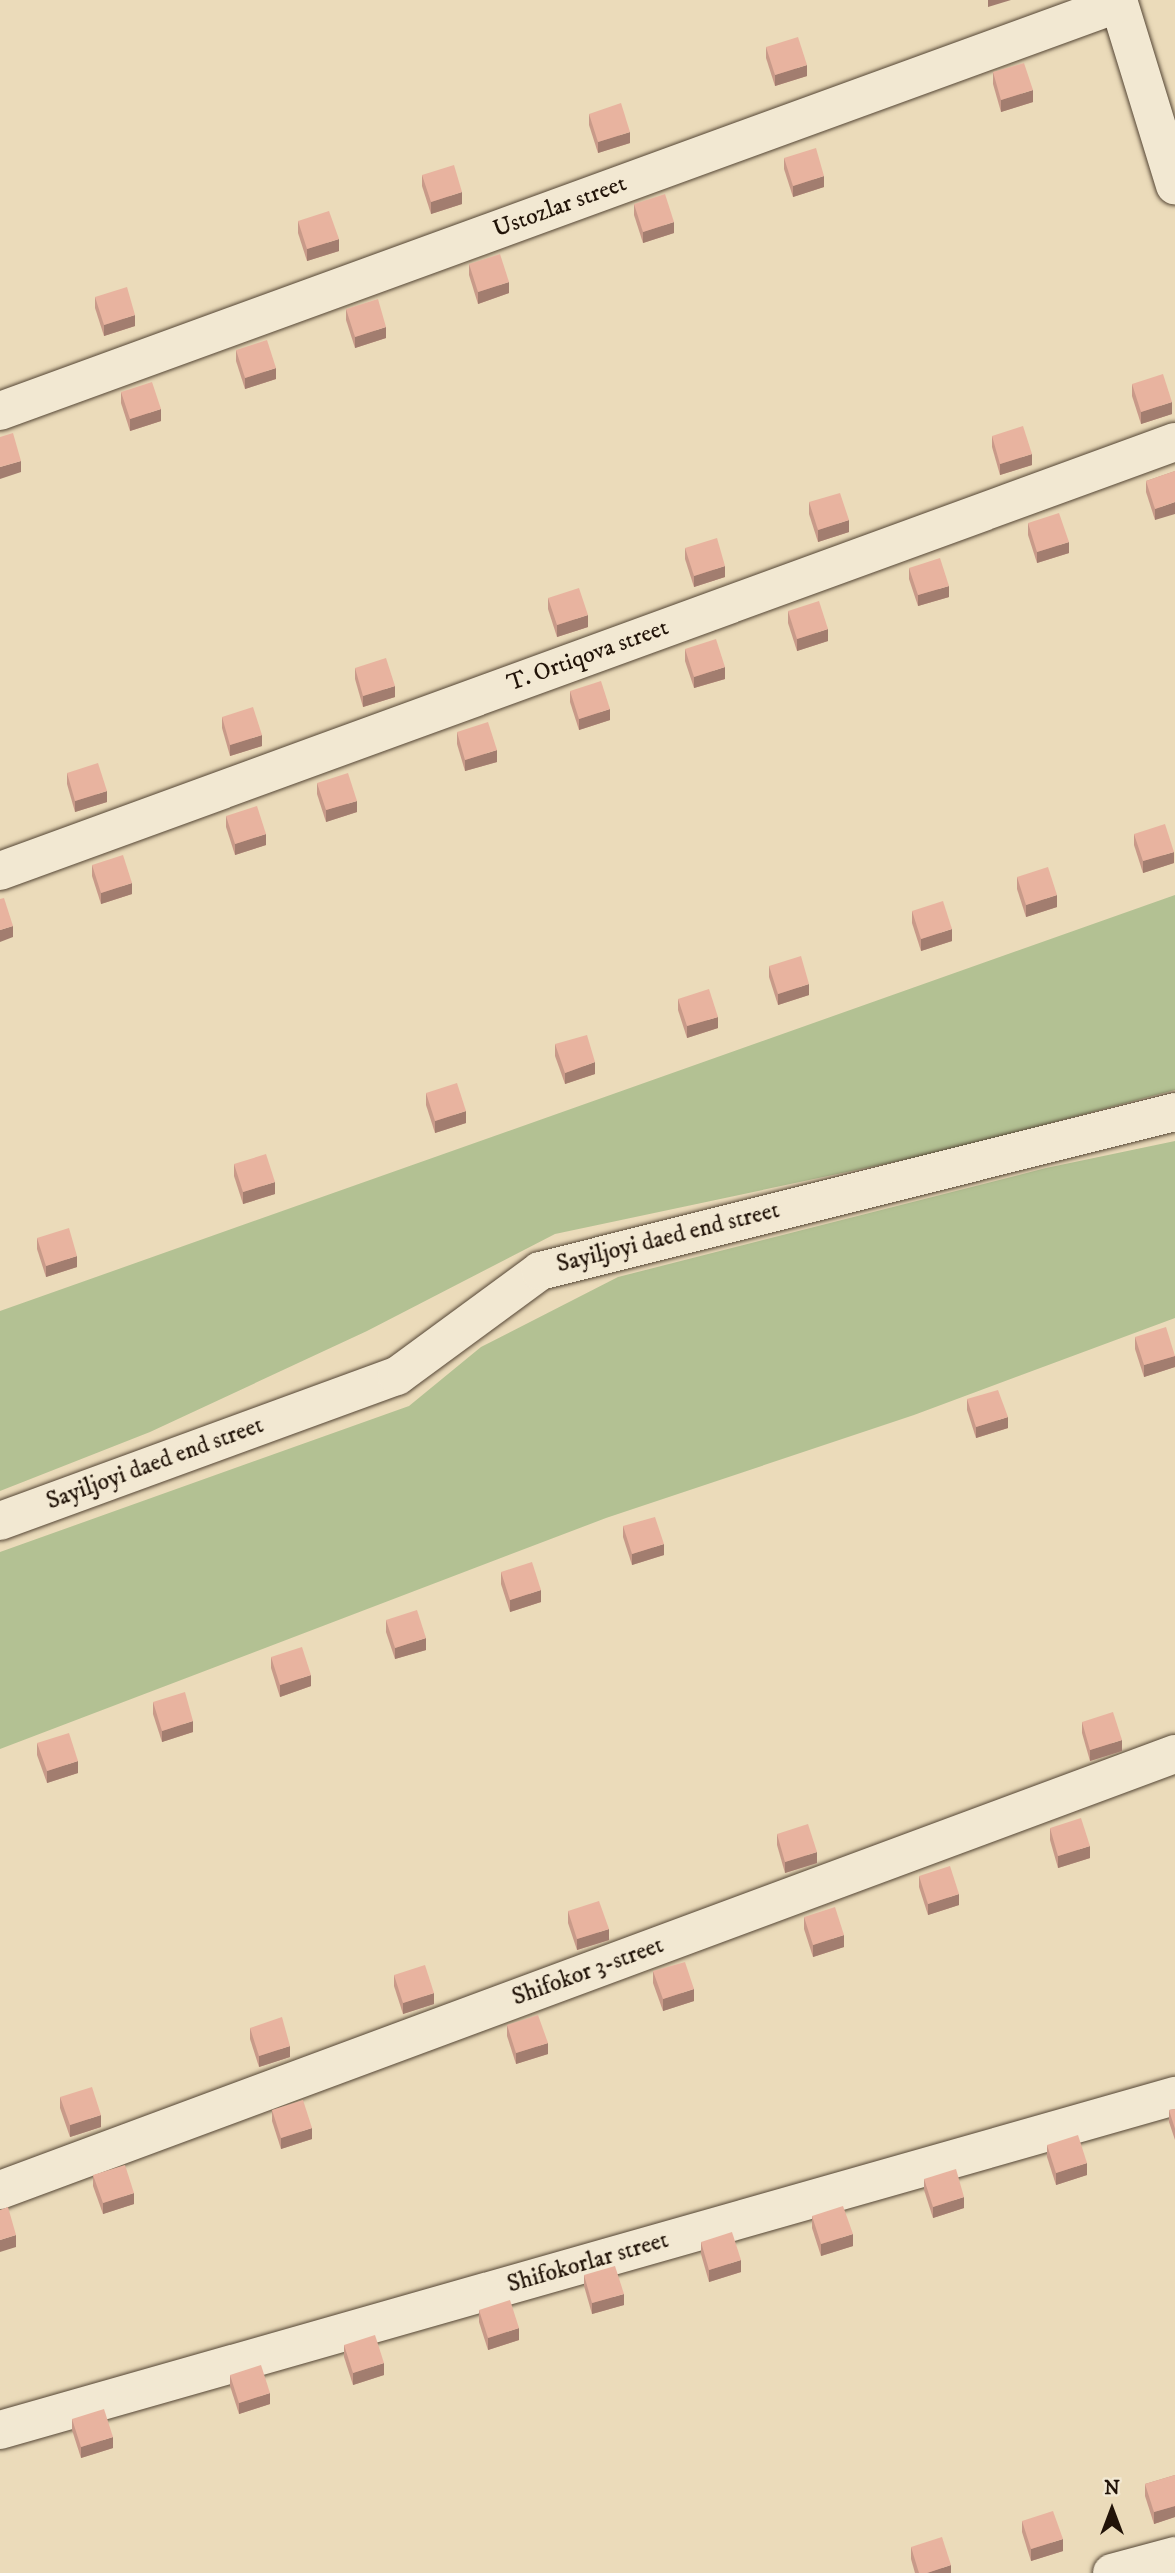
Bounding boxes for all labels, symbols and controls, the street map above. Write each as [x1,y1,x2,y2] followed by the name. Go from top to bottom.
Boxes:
[490,170,630,244] street label: Ustozlar street
[504,614,672,698] street label: T. Ortiqova street
[554,1196,782,1280] street label: Sayiljoyi daed end street
[43,1411,267,1517] street label: Sayiljoyi daed end street
[509,1931,667,2013] street label: Shifokor 3-street
[504,2226,672,2300] street label: Shifokorlar street
[1077,2475,1147,2545] north arrow
[1104,2477,1120,2500] text: N

